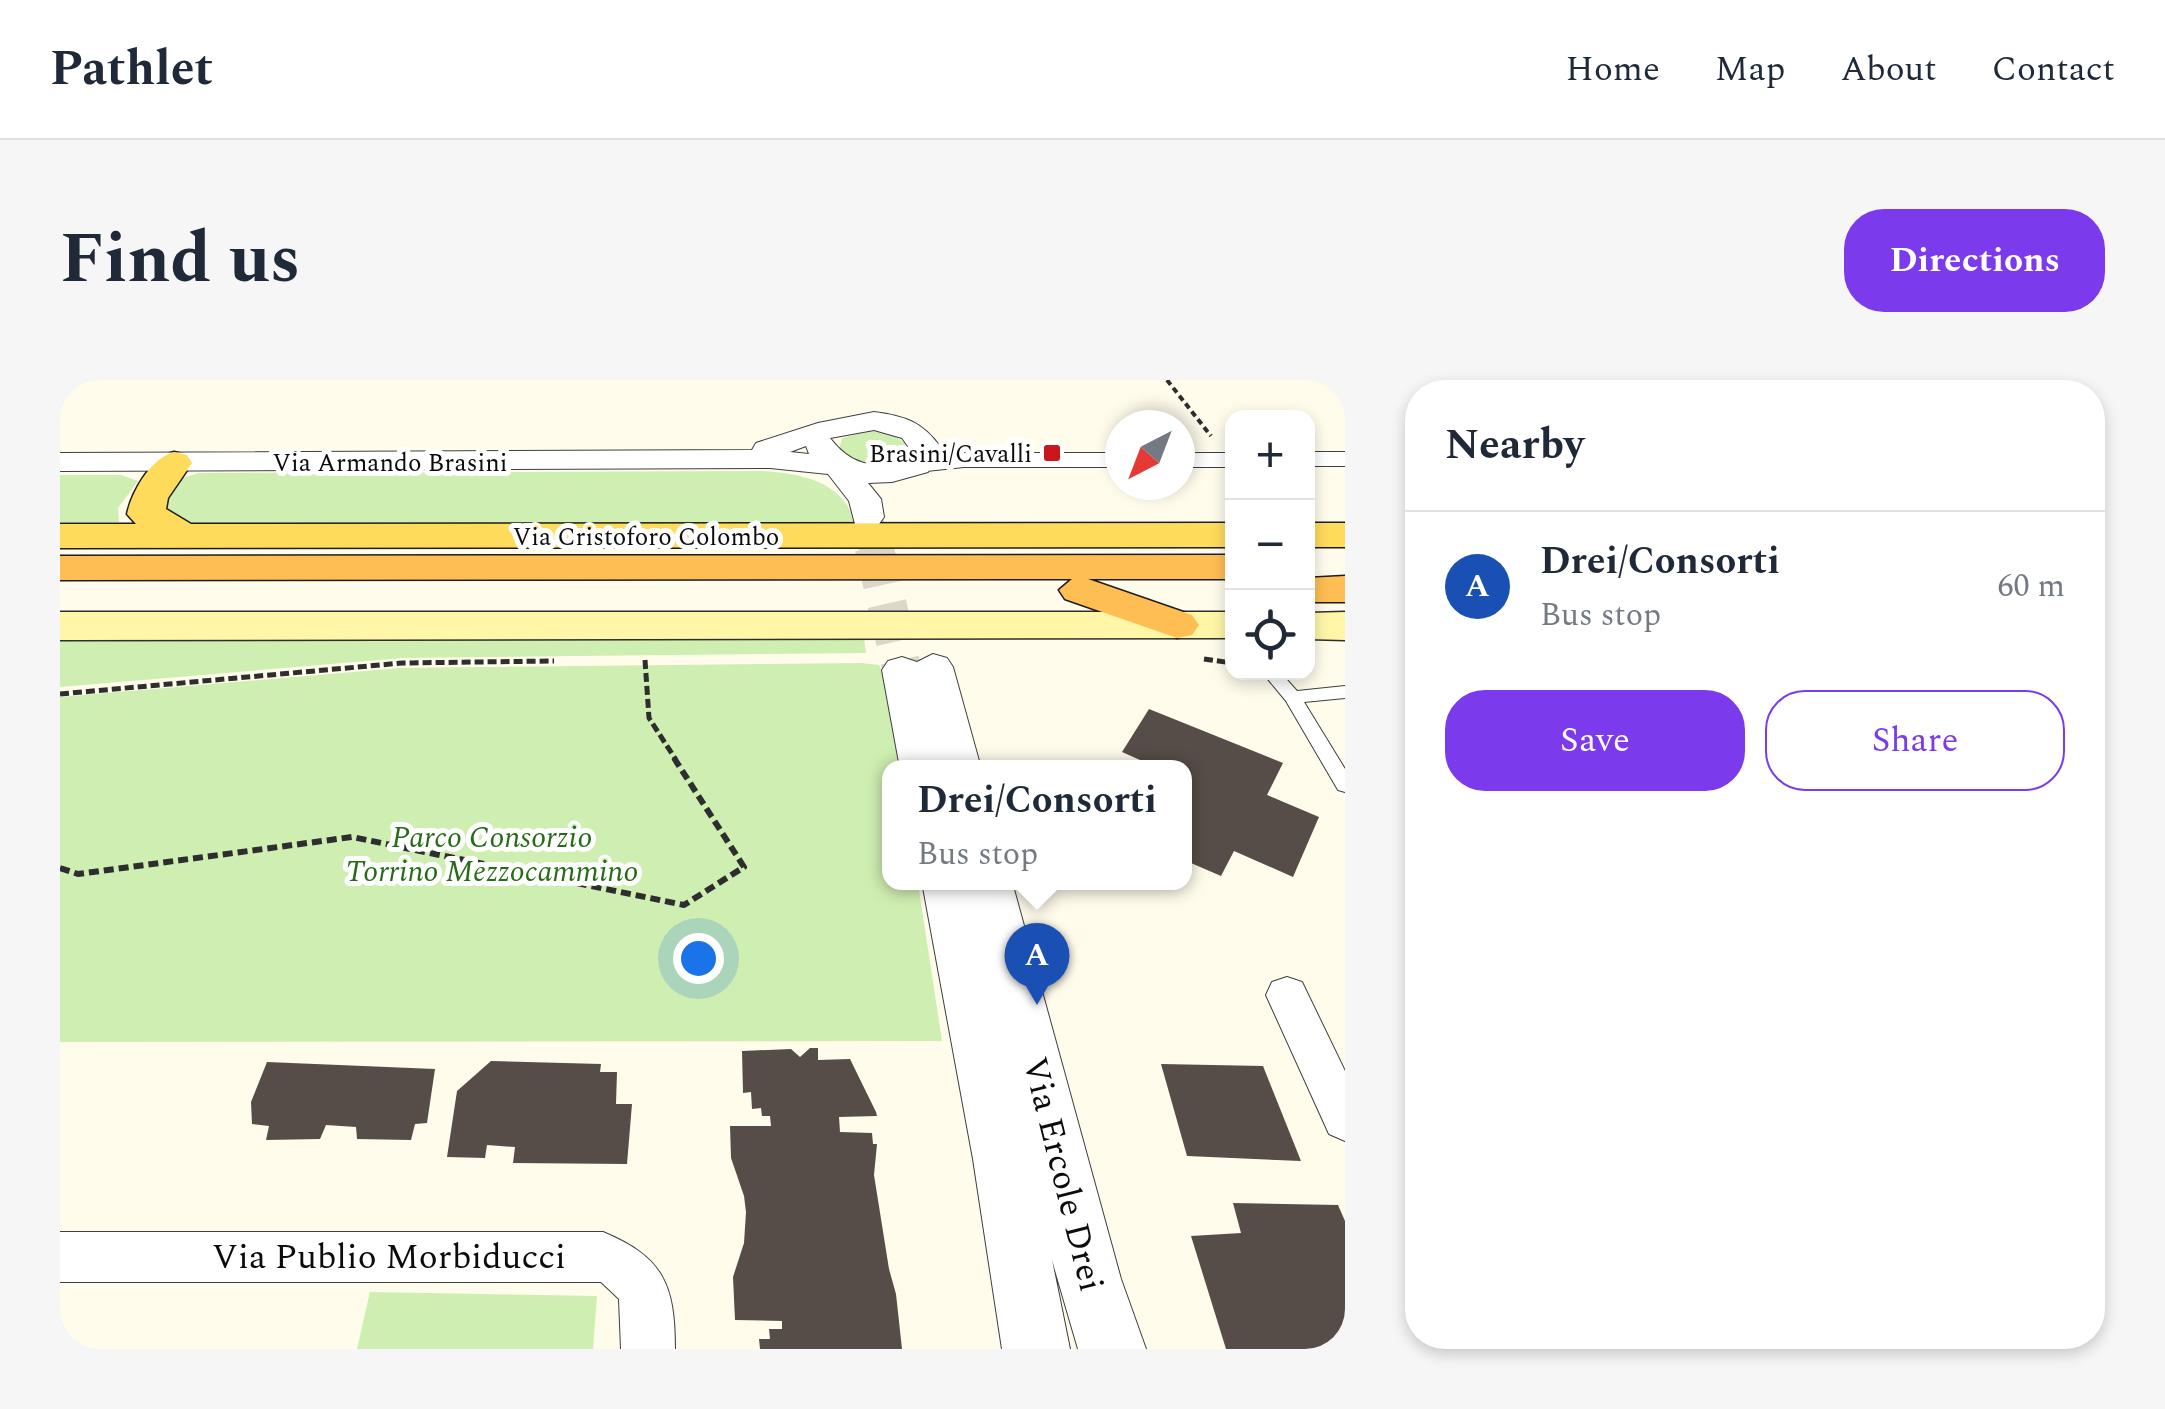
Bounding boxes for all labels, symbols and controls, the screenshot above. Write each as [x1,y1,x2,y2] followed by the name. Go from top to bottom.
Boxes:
[50,33,213,106] text: Pathlet
[1566,43,1660,96] text: Home
[1715,43,1785,96] text: Map
[1840,43,1937,96] text: About
[1992,43,2115,96] text: Contact
[60,207,301,313] text: Find us
[1844,209,2105,312] button: Directions
[1105,410,1195,500] north arrow
[1225,410,1315,680] map controls
[1225,410,1315,500] button: +
[1445,414,1584,477] text: Nearby
[869,436,1032,474] place label: Brasini/Cavalli
[1041,442,1063,464] marker: Brasini/Cavalli
[272,445,508,483] street label: Via Armando Brasini
[1225,500,1315,590] button: −
[513,519,779,557] street label: Via Cristoforo Colombo
[1540,533,1780,591] text: Drei/Consorti
[1465,562,1490,611] text: A
[1997,562,2065,611] text: 60 m
[1225,590,1315,680] button: locate
[1540,591,1661,640] text: Bus stop
[1445,690,1745,791] button: Save
[1765,690,2065,791] button: Share
[882,760,1192,890] popup
[917,772,1157,830] text: Drei/Consorti
[346,815,638,895] park label: Parco Consorzio Torrino Mezzocammino
[917,830,1038,879] text: Bus stop
[1004,922,1070,1005] pin: A
[673,933,724,984] your location
[1008,1052,1117,1297] street label: Via Ercole Drei
[212,1231,566,1284] street label: Via Publio Morbiducci

